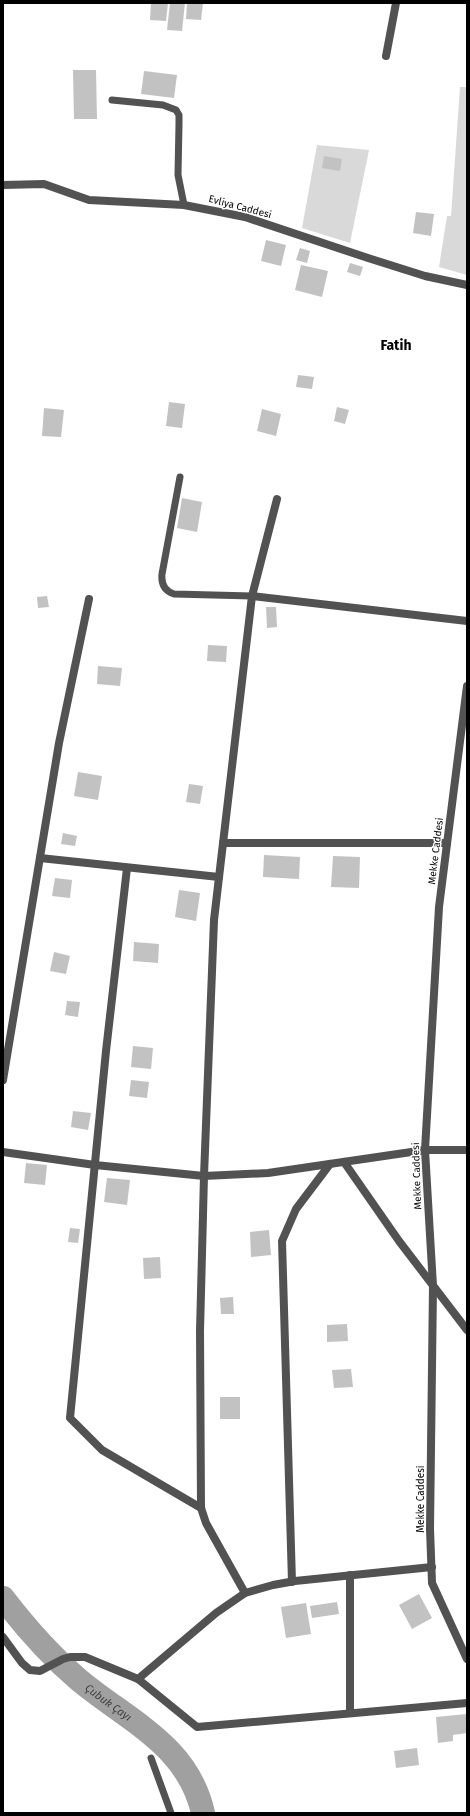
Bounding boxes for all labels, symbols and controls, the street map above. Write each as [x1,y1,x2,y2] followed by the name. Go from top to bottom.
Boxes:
[207,193,273,221] street label: Evliya Caddesi
[380,337,412,354] district label: Fatih
[426,817,446,885] street label: Mekke Caddesi
[410,1142,424,1210] street label: Mekke Caddesi
[415,1465,427,1533] street label: Mekke Caddesi
[83,1681,134,1724] water label: Çubuk Çayı

